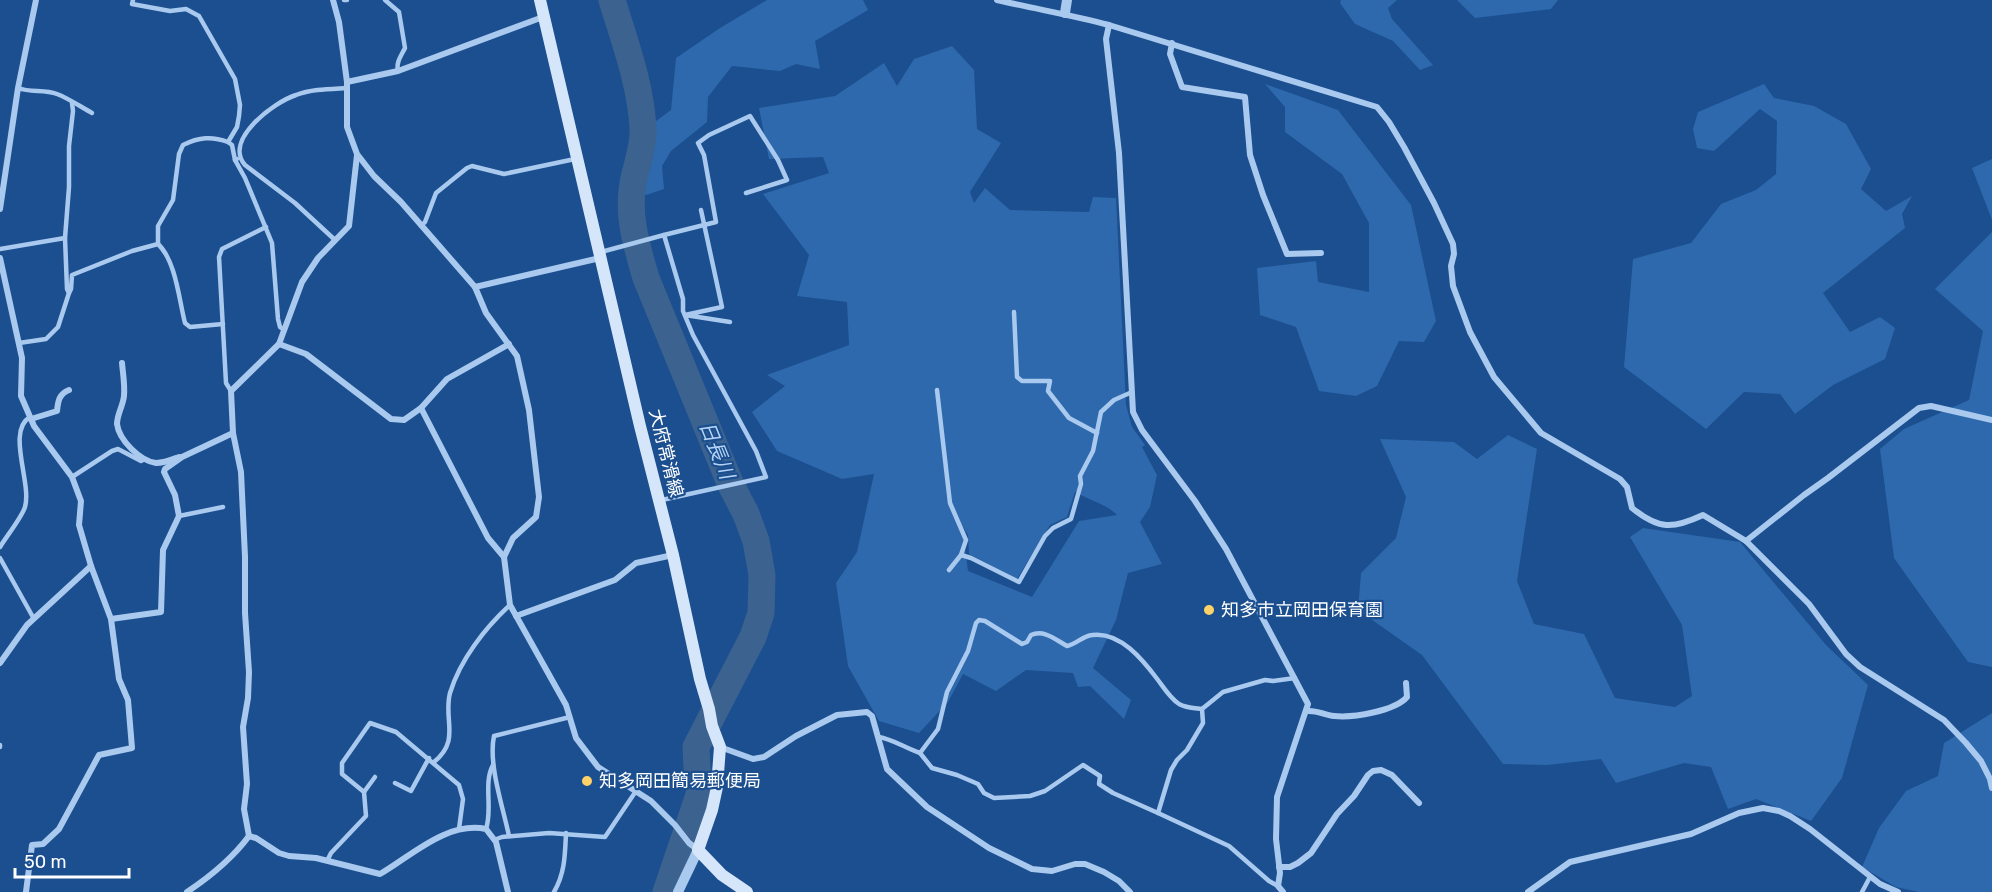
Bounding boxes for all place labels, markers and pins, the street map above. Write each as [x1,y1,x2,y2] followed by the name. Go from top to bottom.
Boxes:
[1221,599,1383,621] place label: 知多市立岡田保育園
[1202,603,1216,617] marker: 知多市立岡田保育園
[599,770,761,792] place label: 知多岡田簡易郵便局
[580,774,594,788] marker: 知多岡田簡易郵便局

